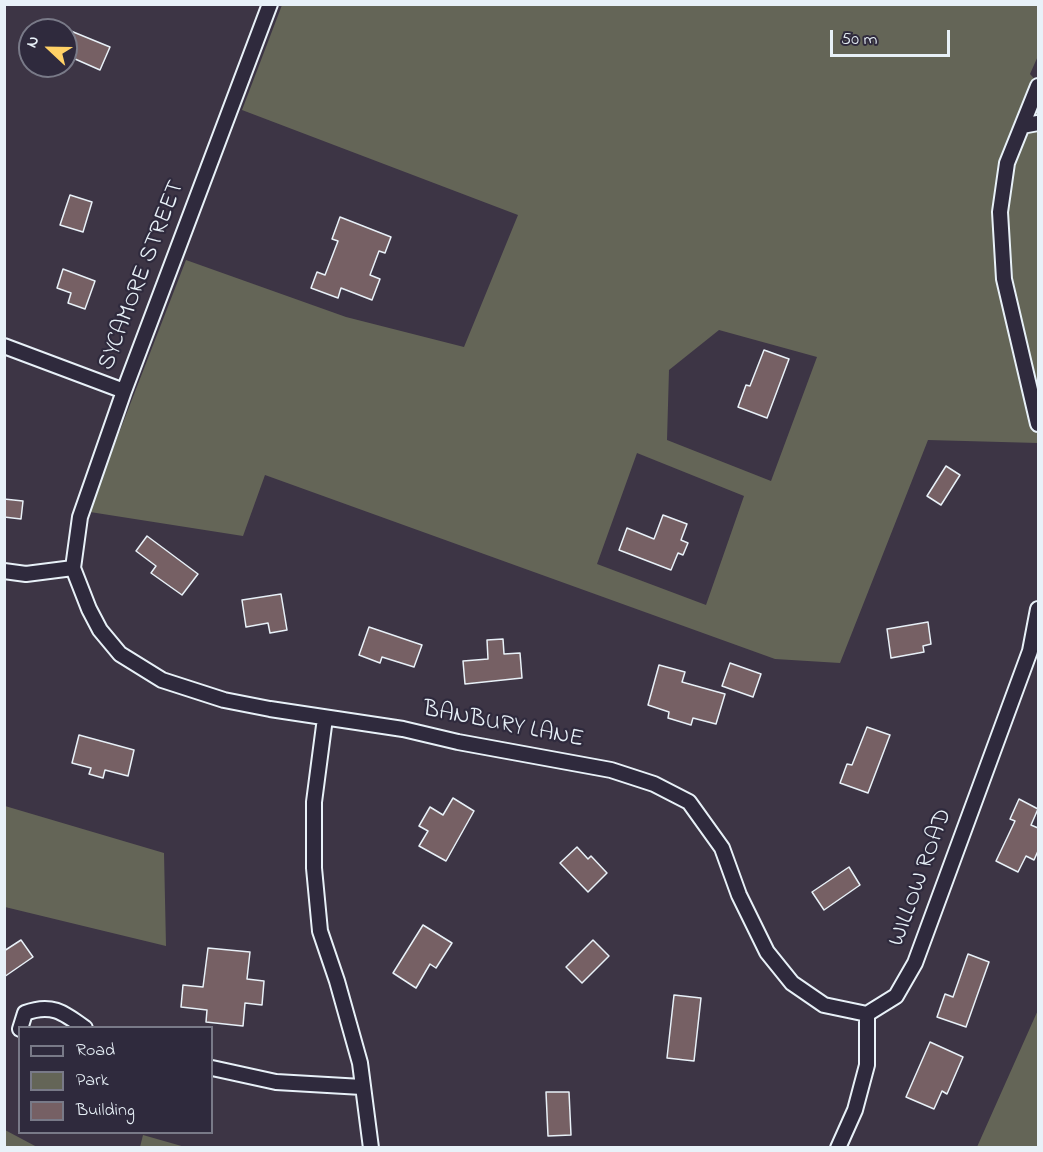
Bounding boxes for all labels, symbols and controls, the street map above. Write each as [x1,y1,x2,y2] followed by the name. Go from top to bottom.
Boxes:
[18,18,78,78] north arrow
[833,18,953,56] scale bar
[841,27,878,53] text: 50 m
[20,32,46,52] text: N
[94,177,192,375] street label: SYCAMORE STREET
[420,696,586,756] street label: BANBURY LANE
[884,805,960,951] street label: WILLOW ROAD
[18,1026,213,1134] legend
[76,1038,115,1064] text: Road
[76,1068,109,1094] text: Park
[76,1098,135,1124] text: Building

